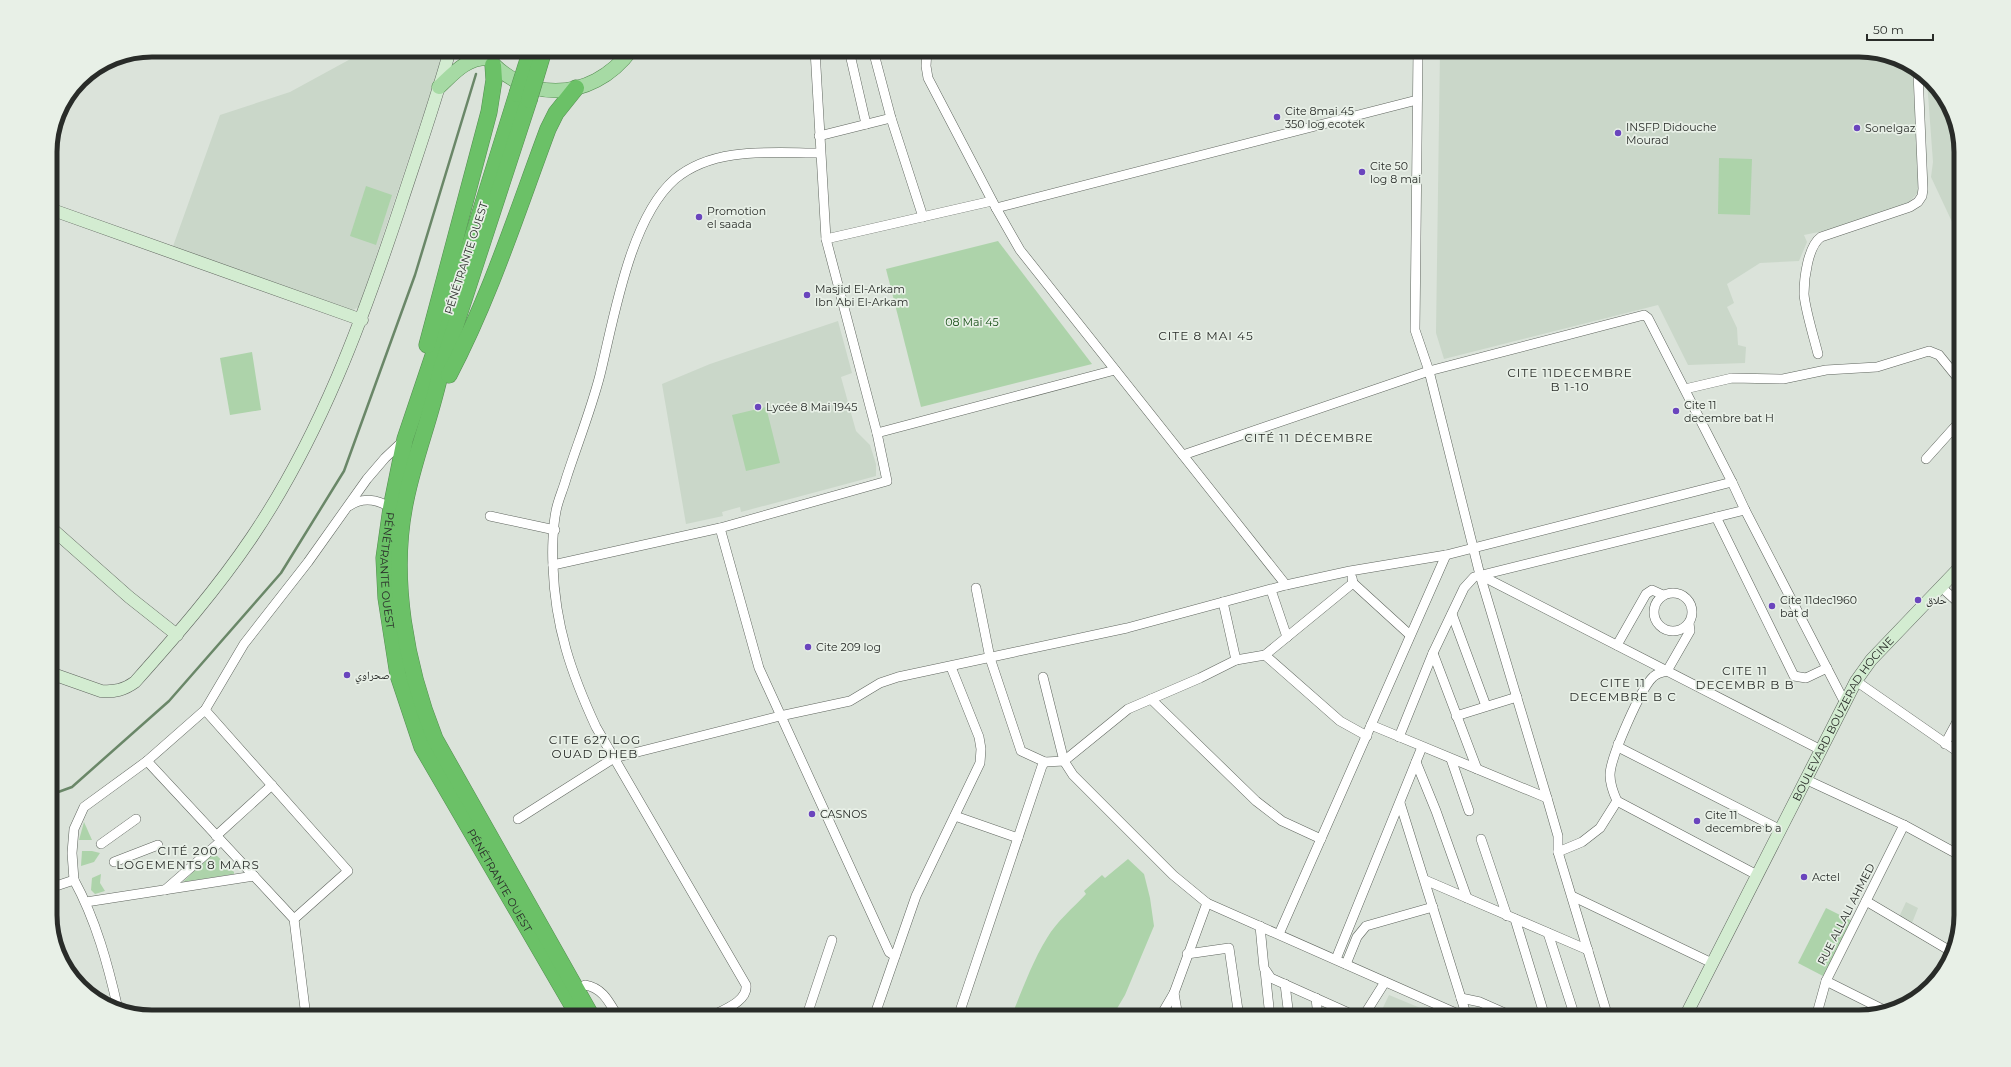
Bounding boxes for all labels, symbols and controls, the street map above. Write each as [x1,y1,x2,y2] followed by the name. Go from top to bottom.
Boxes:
[1867,16,1933,42] scale bar
[1873,22,1904,37] text: 50 m
[1285,104,1365,131] place label: Cite 8mai 45 350 log ecotek
[1272,112,1282,122] marker: Cite 8mai 45 350 log ecotek
[1626,120,1717,147] place label: INSFP Didouche Mourad
[1865,121,1916,135] place label: Sonelgaz
[1852,123,1862,133] marker: Sonelgaz
[1613,128,1623,138] marker: INSFP Didouche Mourad
[1370,159,1421,186] place label: Cite 50 log 8 mai
[1357,167,1367,177] marker: Cite 50 log 8 mai
[441,199,491,316] street label: PÉNÉTRANTE OUEST
[707,204,766,231] place label: Promotion el saada
[694,212,704,222] marker: Promotion el saada
[815,282,908,309] place label: Masjid El-Arkam Ibn Abi El-Arkam
[802,290,812,300] marker: Masjid El-Arkam Ibn Abi El-Arkam
[945,315,999,329] park label: 08 Mai 45
[1158,328,1254,343] district label: CITE 8 MAI 45
[1507,365,1633,394] district label: CITE 11DECEMBRE B 1-10
[1684,398,1774,425] place label: Cite 11 decembre bat H
[766,400,857,414] place label: Lycée 8 Mai 1945
[753,402,763,412] marker: Lycée 8 Mai 1945
[1671,406,1681,416] marker: Cite 11 decembre bat H
[1244,430,1374,445] district label: CITÉ 11 DÉCEMBRE
[377,511,398,630] street label: PÉNÉTRANTE OUEST
[1780,593,1857,620] place label: Cite 11dec1960 bat d
[1926,593,1947,607] place label: حلاق
[1913,595,1923,605] marker: حلاق
[1767,601,1777,611] marker: Cite 11dec1960 bat d
[1789,634,1897,803] street label: BOULEVARD BOUZERAD HOCINE
[816,640,881,654] place label: Cite 209 log
[803,642,813,652] marker: Cite 209 log
[1695,663,1795,692] district label: CITE 11 DECEMBR B B
[355,668,390,684] place label: صحراوي
[342,670,352,680] marker: صحراوي
[1569,675,1677,704] district label: CITE 11 DECEMBRE B C
[549,732,641,761] district label: CITE 627 LOG OUAD DHEB
[820,807,867,821] place label: CASNOS
[1705,808,1782,835] place label: Cite 11 decembre b a
[807,809,817,819] marker: CASNOS
[1692,816,1702,826] marker: Cite 11 decembre b a
[464,826,536,935] street label: PÉNÉTRANTE OUEST
[116,843,260,872] district label: CITÉ 200 LOGEMENTS 8 MARS
[1814,861,1878,967] street label: RUE ALLALI AHMED
[1812,870,1840,884] place label: Actel
[1799,872,1809,882] marker: Actel

